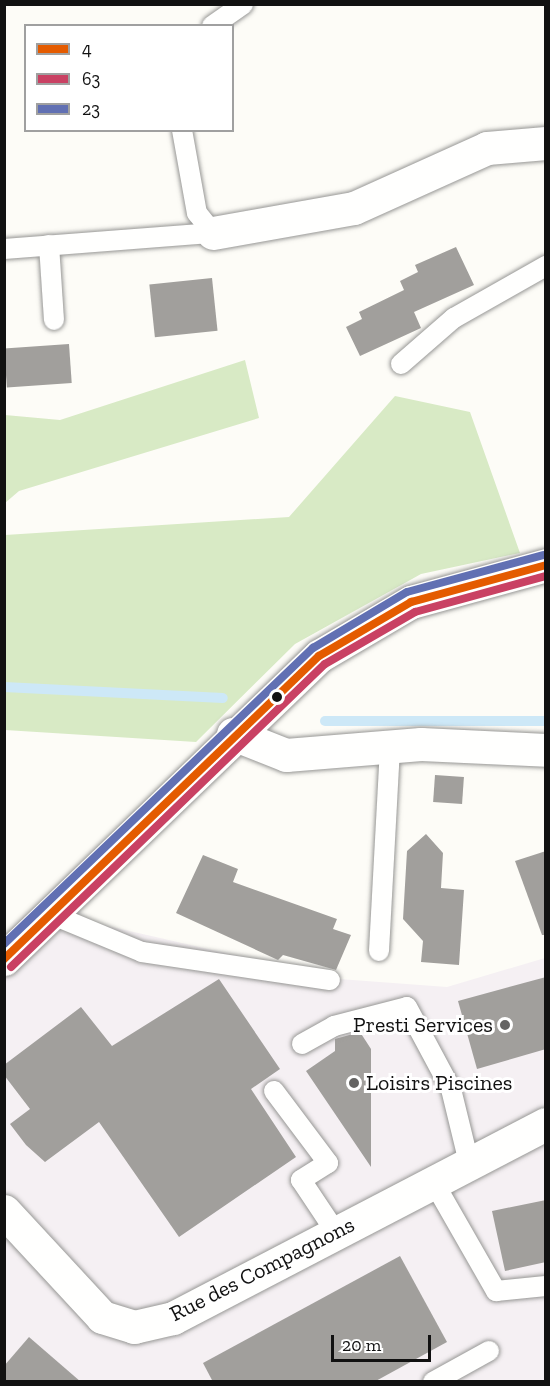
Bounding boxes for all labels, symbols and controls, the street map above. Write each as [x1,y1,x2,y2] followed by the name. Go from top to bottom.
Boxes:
[24,24,234,132] legend
[82,38,92,60] text: 4
[82,68,100,90] text: 63
[82,98,100,120] text: 23
[271,691,283,703] unlabelled marker
[353,1012,493,1038] place label: Presti Services
[498,1018,512,1032] marker: Presti Services
[366,1070,512,1096] place label: Loisirs Piscines
[347,1076,361,1090] marker: Loisirs Piscines
[165,1211,359,1327] street label: Rue des Compagnons
[334,1323,434,1361] scale bar
[342,1334,381,1356] text: 20 m

